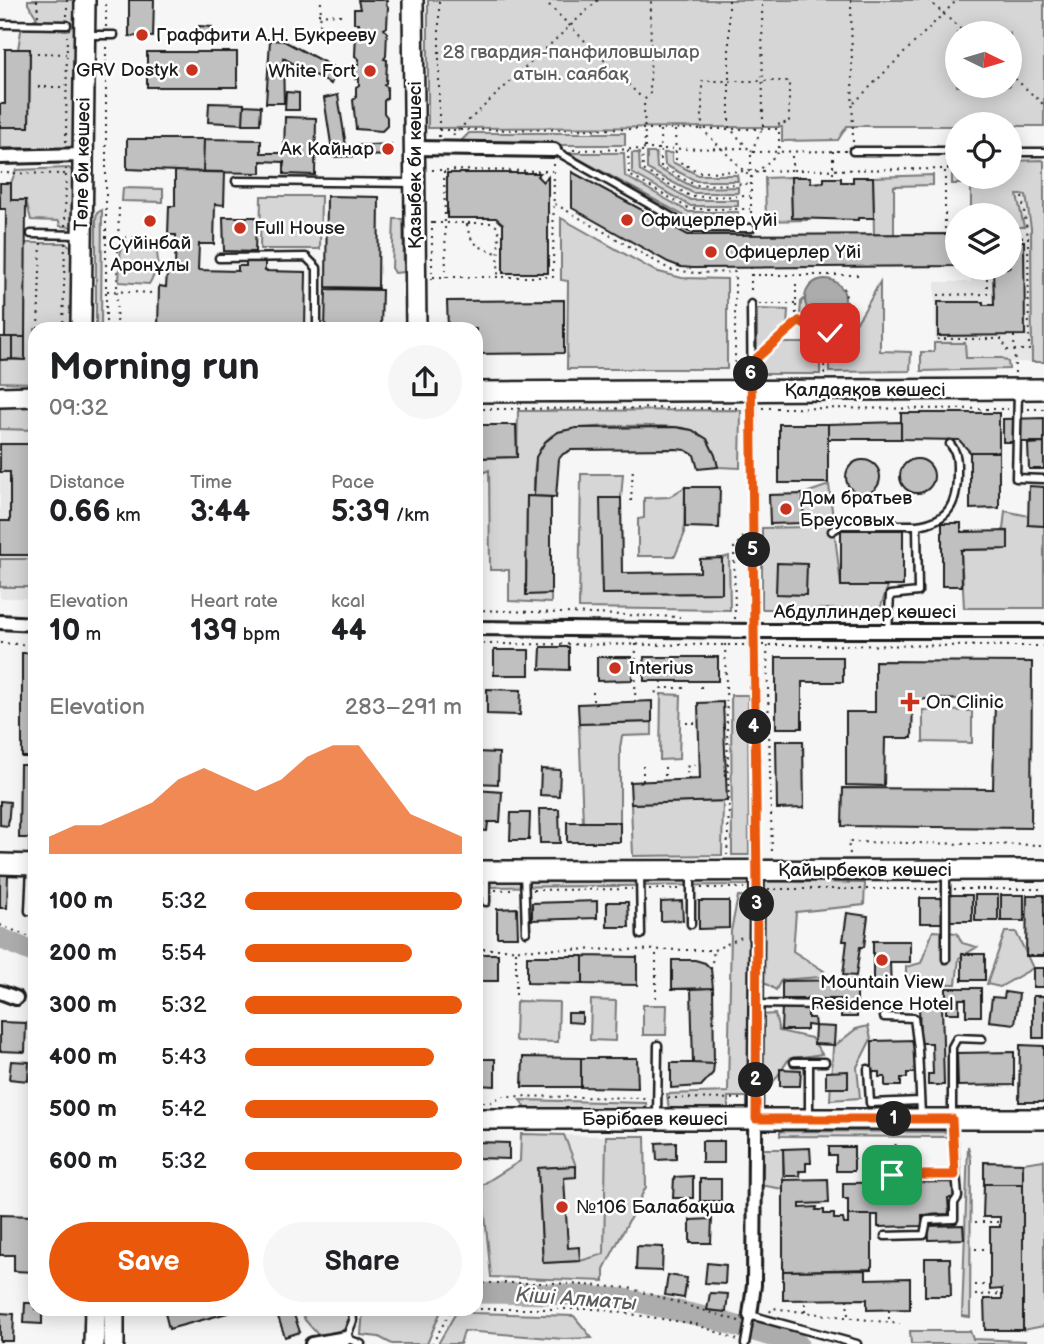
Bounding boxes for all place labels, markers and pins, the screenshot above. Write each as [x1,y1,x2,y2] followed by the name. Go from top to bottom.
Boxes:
[156,24,376,47] place label: Граффити А.Н. Букрееву
[134,27,150,43] marker: Граффити А.Н. Букрееву
[76,59,179,82] place label: GRV Dostyk
[268,60,356,83] place label: White Fort
[184,62,200,78] marker: GRV Dostyk
[362,63,378,79] marker: White Fort
[279,138,374,161] place label: Ак Кайнар
[380,141,396,157] marker: Ак Кайнар
[641,209,778,232] place label: Офицерлер үйі
[619,212,635,228] marker: Офицерлер үйі
[142,213,158,229] marker: Сүйінбай Аронұлы
[254,217,345,240] place label: Full House
[232,220,248,236] marker: Full House
[109,232,191,277] place label: Сүйінбай Аронұлы
[725,241,861,264] place label: Офицерлер Үйі
[703,244,719,260] marker: Офицерлер Үйі
[800,303,860,363] pin
[734,356,768,392] pin: 6
[800,487,912,532] place label: Дом братьев Бреусовых
[778,501,794,517] marker: Дом братьев Бреусовых
[736,532,770,568] pin: 5
[629,657,693,680] place label: Interius
[607,660,623,676] marker: Interius
[926,691,1004,714] place label: On Clinic
[900,692,920,712] marker: On Clinic
[736,710,772,744] pin: 4
[740,886,774,922] pin: 3
[874,952,890,968] marker: Mountain View Residence Hotel
[810,971,954,1016] place label: Mountain View Residence Hotel
[738,1062,774,1098] pin: 2
[876,1102,912,1136] pin: 1
[862,1145,922,1205] pin
[576,1196,735,1219] place label: №106 Балабақша
[554,1199,570,1215] marker: №106 Балабақша

